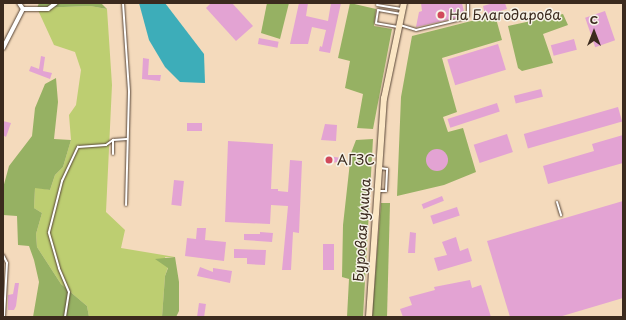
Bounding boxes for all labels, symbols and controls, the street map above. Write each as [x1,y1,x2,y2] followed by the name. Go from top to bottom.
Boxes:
[449,7,562,23] place label: На Благодарова
[436,10,446,20] marker: На Благодарова
[590,11,598,28] text: С
[574,12,614,52] north arrow
[337,152,375,168] place label: АГЗС
[324,155,334,165] marker: АГЗС
[350,177,374,283] street label: Буровая улица

